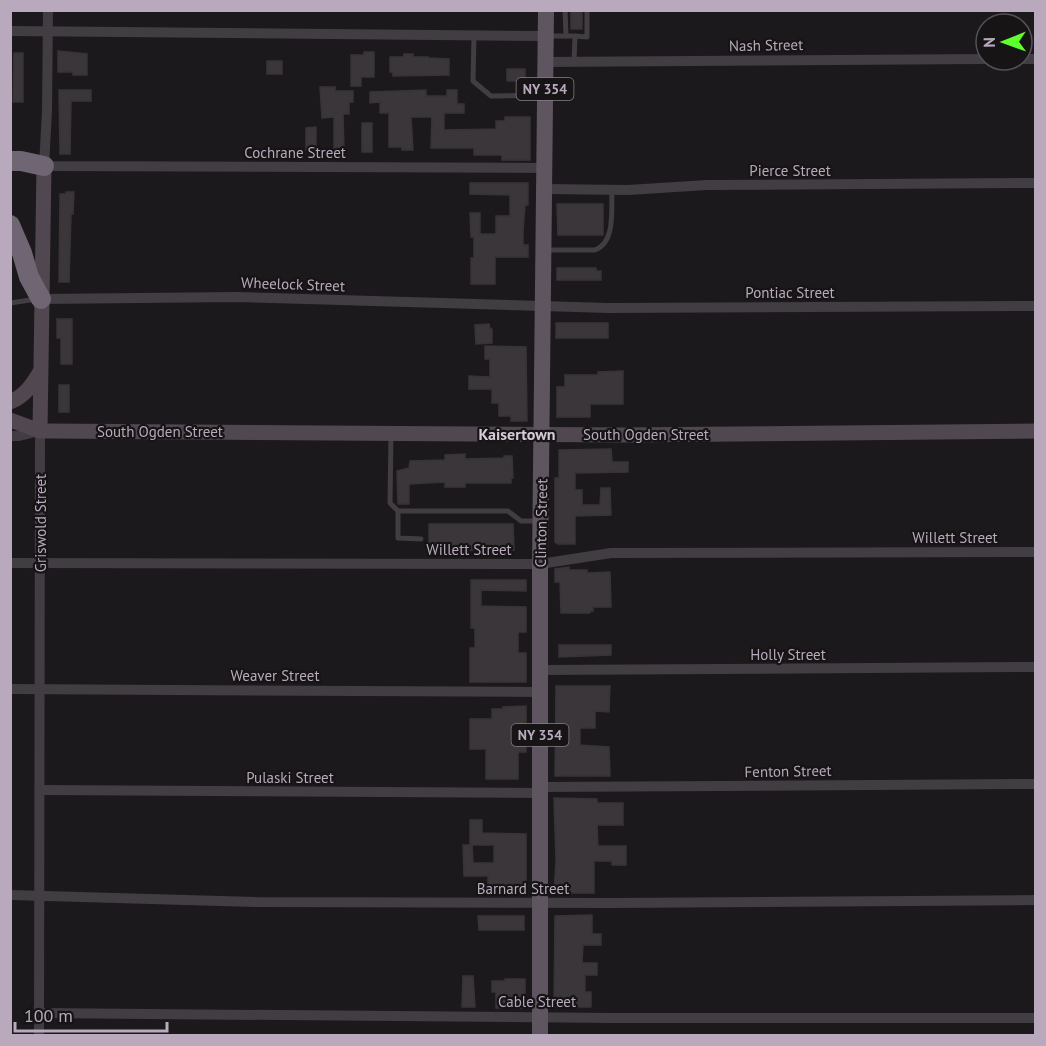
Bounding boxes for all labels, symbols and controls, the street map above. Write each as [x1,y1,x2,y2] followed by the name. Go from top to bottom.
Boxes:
[974,12,1034,72] north arrow
[729,35,803,55] street label: Nash Street
[979,37,999,48] text: N
[516,78,574,100] road number: NY 354
[244,143,346,162] street label: Cochrane Street
[749,161,831,180] street label: Pierce Street
[241,273,345,295] street label: Wheelock Street
[745,283,835,302] street label: Pontiac Street
[97,422,223,441] street label: South Ogden Street
[478,424,556,444] district label: Kaisertown
[583,425,709,444] street label: South Ogden Street
[31,474,50,572] street label: Griswold Street
[531,479,551,567] street label: Clinton Street
[912,528,998,547] street label: Willett Street
[426,540,512,559] street label: Willett Street
[750,645,826,664] street label: Holly Street
[231,666,319,685] street label: Weaver Street
[512,724,568,746] road number: NY 354
[744,761,832,781] street label: Fenton Street
[246,768,334,787] street label: Pulaski Street
[477,879,569,898] street label: Barnard Street
[498,992,576,1011] street label: Cable Street
[15,995,166,1033] scale bar
[24,1004,73,1027] text: 100 m

